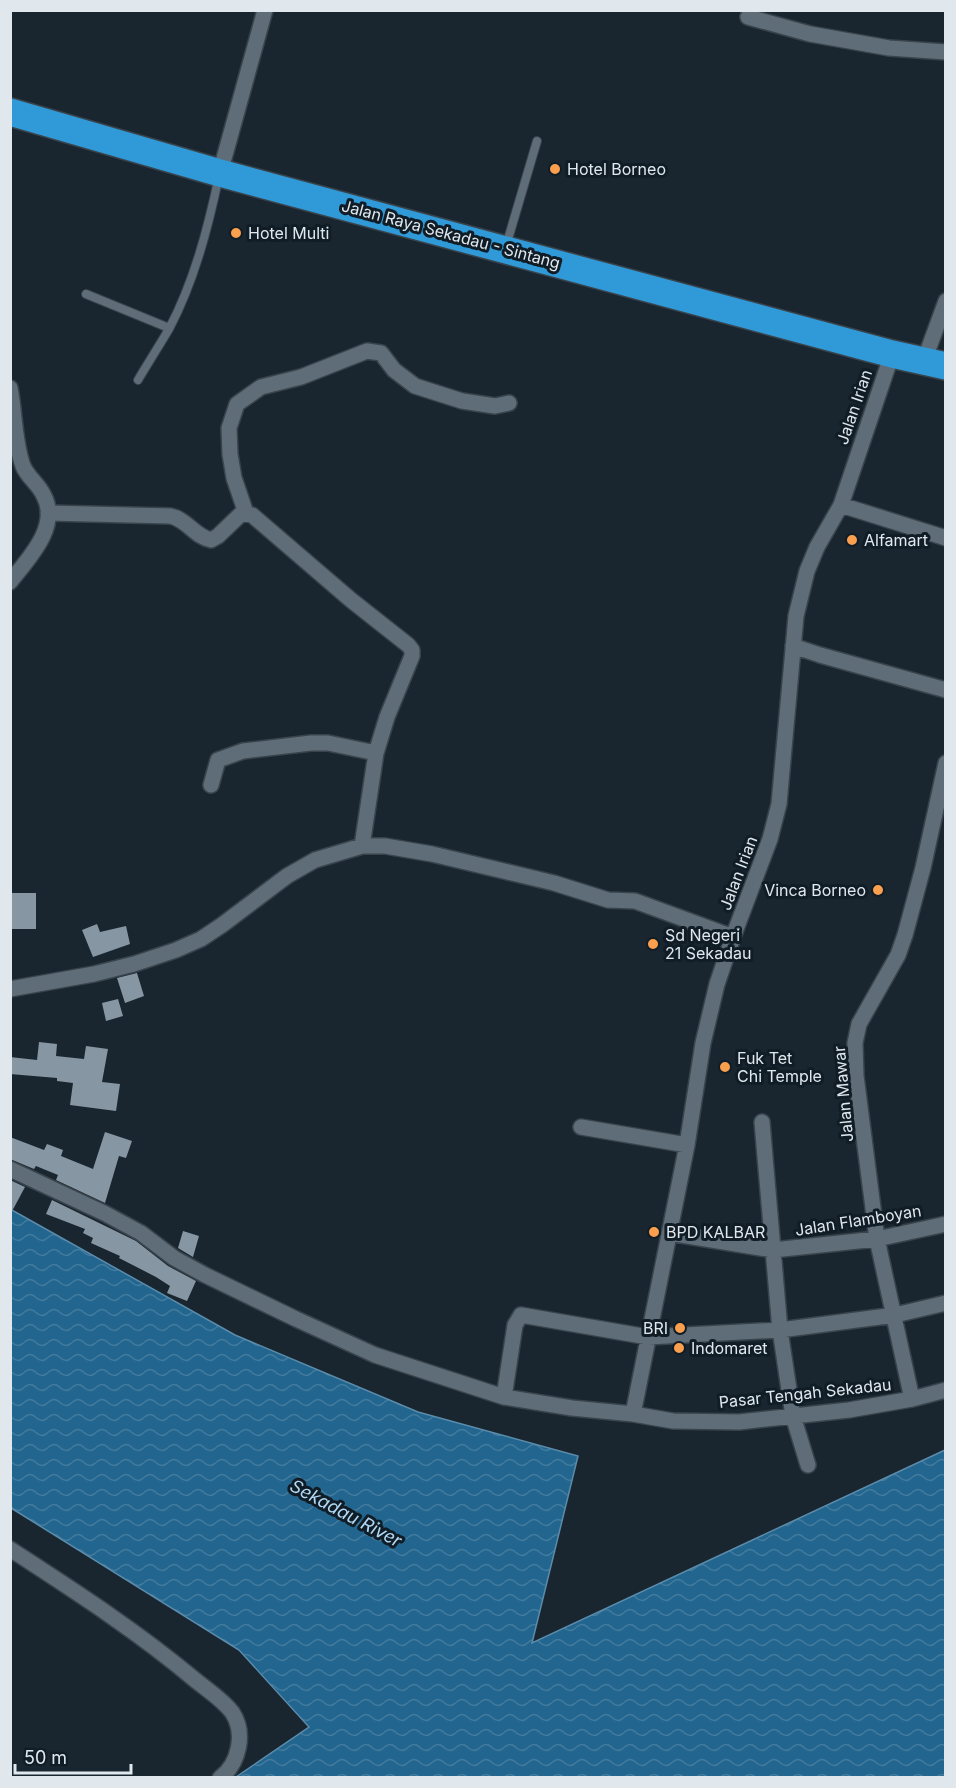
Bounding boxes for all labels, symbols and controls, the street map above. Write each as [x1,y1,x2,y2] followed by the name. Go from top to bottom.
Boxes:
[567,159,666,179] place label: Hotel Borneo
[548,162,562,176] marker: Hotel Borneo
[340,195,562,273] street label: Jalan Raya Sekadau - Sintang
[248,223,329,243] place label: Hotel Multi
[229,226,243,240] marker: Hotel Multi
[832,367,876,447] street label: Jalan Irian
[864,530,928,550] place label: Alfamart
[845,533,859,547] marker: Alfamart
[715,833,761,913] street label: Jalan Irian
[764,880,866,900] place label: Vinca Borneo
[871,883,885,897] marker: Vinca Borneo
[665,925,751,963] place label: Sd Negeri 21 Sekadau
[646,937,660,951] marker: Sd Negeri 21 Sekadau
[829,1045,857,1143] street label: Jalan Mawar
[737,1048,822,1086] place label: Fuk Tet Chi Temple
[718,1060,732,1074] marker: Fuk Tet Chi Temple
[793,1200,923,1240] street label: Jalan Flamboyan
[666,1222,765,1242] place label: BPD KALBAR
[647,1225,661,1239] marker: BPD KALBAR
[643,1318,668,1338] place label: BRI
[673,1321,687,1335] marker: BRI
[691,1338,767,1358] place label: Indomaret
[672,1341,686,1355] marker: Indomaret
[718,1374,892,1412] street label: Pasar Tengah Sekadau
[287,1475,406,1552] water label: Sekadau River
[15,1737,130,1775] scale bar
[24,1747,67,1768] text: 50 m

